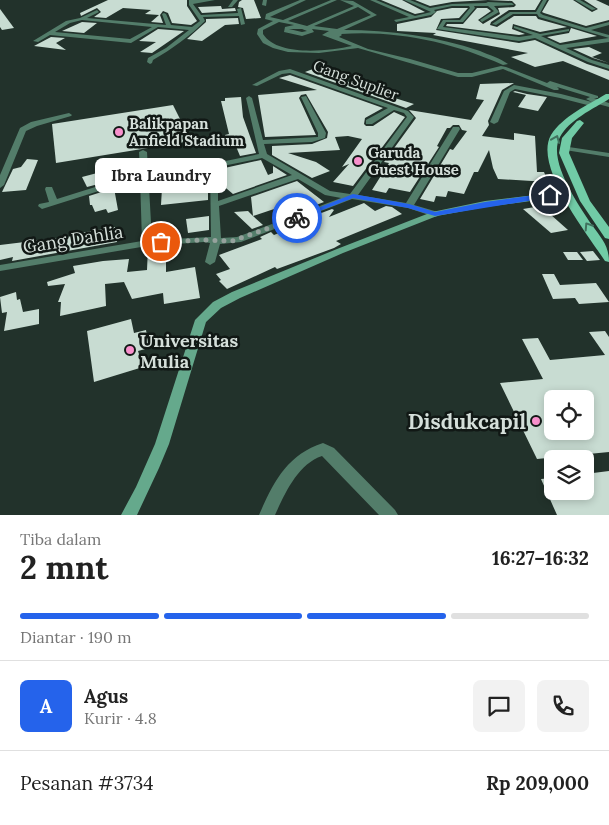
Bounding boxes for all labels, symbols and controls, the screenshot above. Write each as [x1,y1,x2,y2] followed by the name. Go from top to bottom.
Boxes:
[311,56,402,104] street label: Gang Suplier
[129,114,244,150] place label: Balikpapan Anfield Stadium
[113,126,125,138] marker: Balikpapan Anfield Stadium
[549,136,559,145] one-way arrow
[368,143,459,179] place label: Garuda Guest House
[352,155,364,167] marker: Garuda Guest House
[95,157,227,192] callout: Ibra Laundry
[111,165,211,185] text: Ibra Laundry
[529,174,571,216] pin
[536,181,564,209] icon: home
[272,193,322,243] courier
[283,204,311,232] icon: bike
[21,220,125,258] street label: Gang Dahlia
[140,221,182,263] pin
[585,222,594,232] one-way arrow
[147,228,175,256] icon: bag
[140,329,239,373] place label: Universitas Mulia
[124,344,136,356] marker: Universitas Mulia
[544,390,594,500] map controls
[544,390,594,440] button: locate
[408,408,526,435] place label: Disdukcapil
[530,415,542,427] marker: Disdukcapil
[544,450,594,500] button: layers
[20,529,101,549] text: Tiba dalam
[492,546,589,570] text: 16:27–16:32
[20,547,108,588] text: 2 mnt
[20,627,132,647] text: Diantar · 190 m
[473,680,525,732] button: chat
[537,680,589,732] button: phone
[84,684,128,708] text: Agus
[40,694,52,718] text: A
[84,708,157,728] text: Kurir · 4.8
[20,771,154,795] text: Pesanan #3734
[486,771,589,795] text: Rp 209,000

